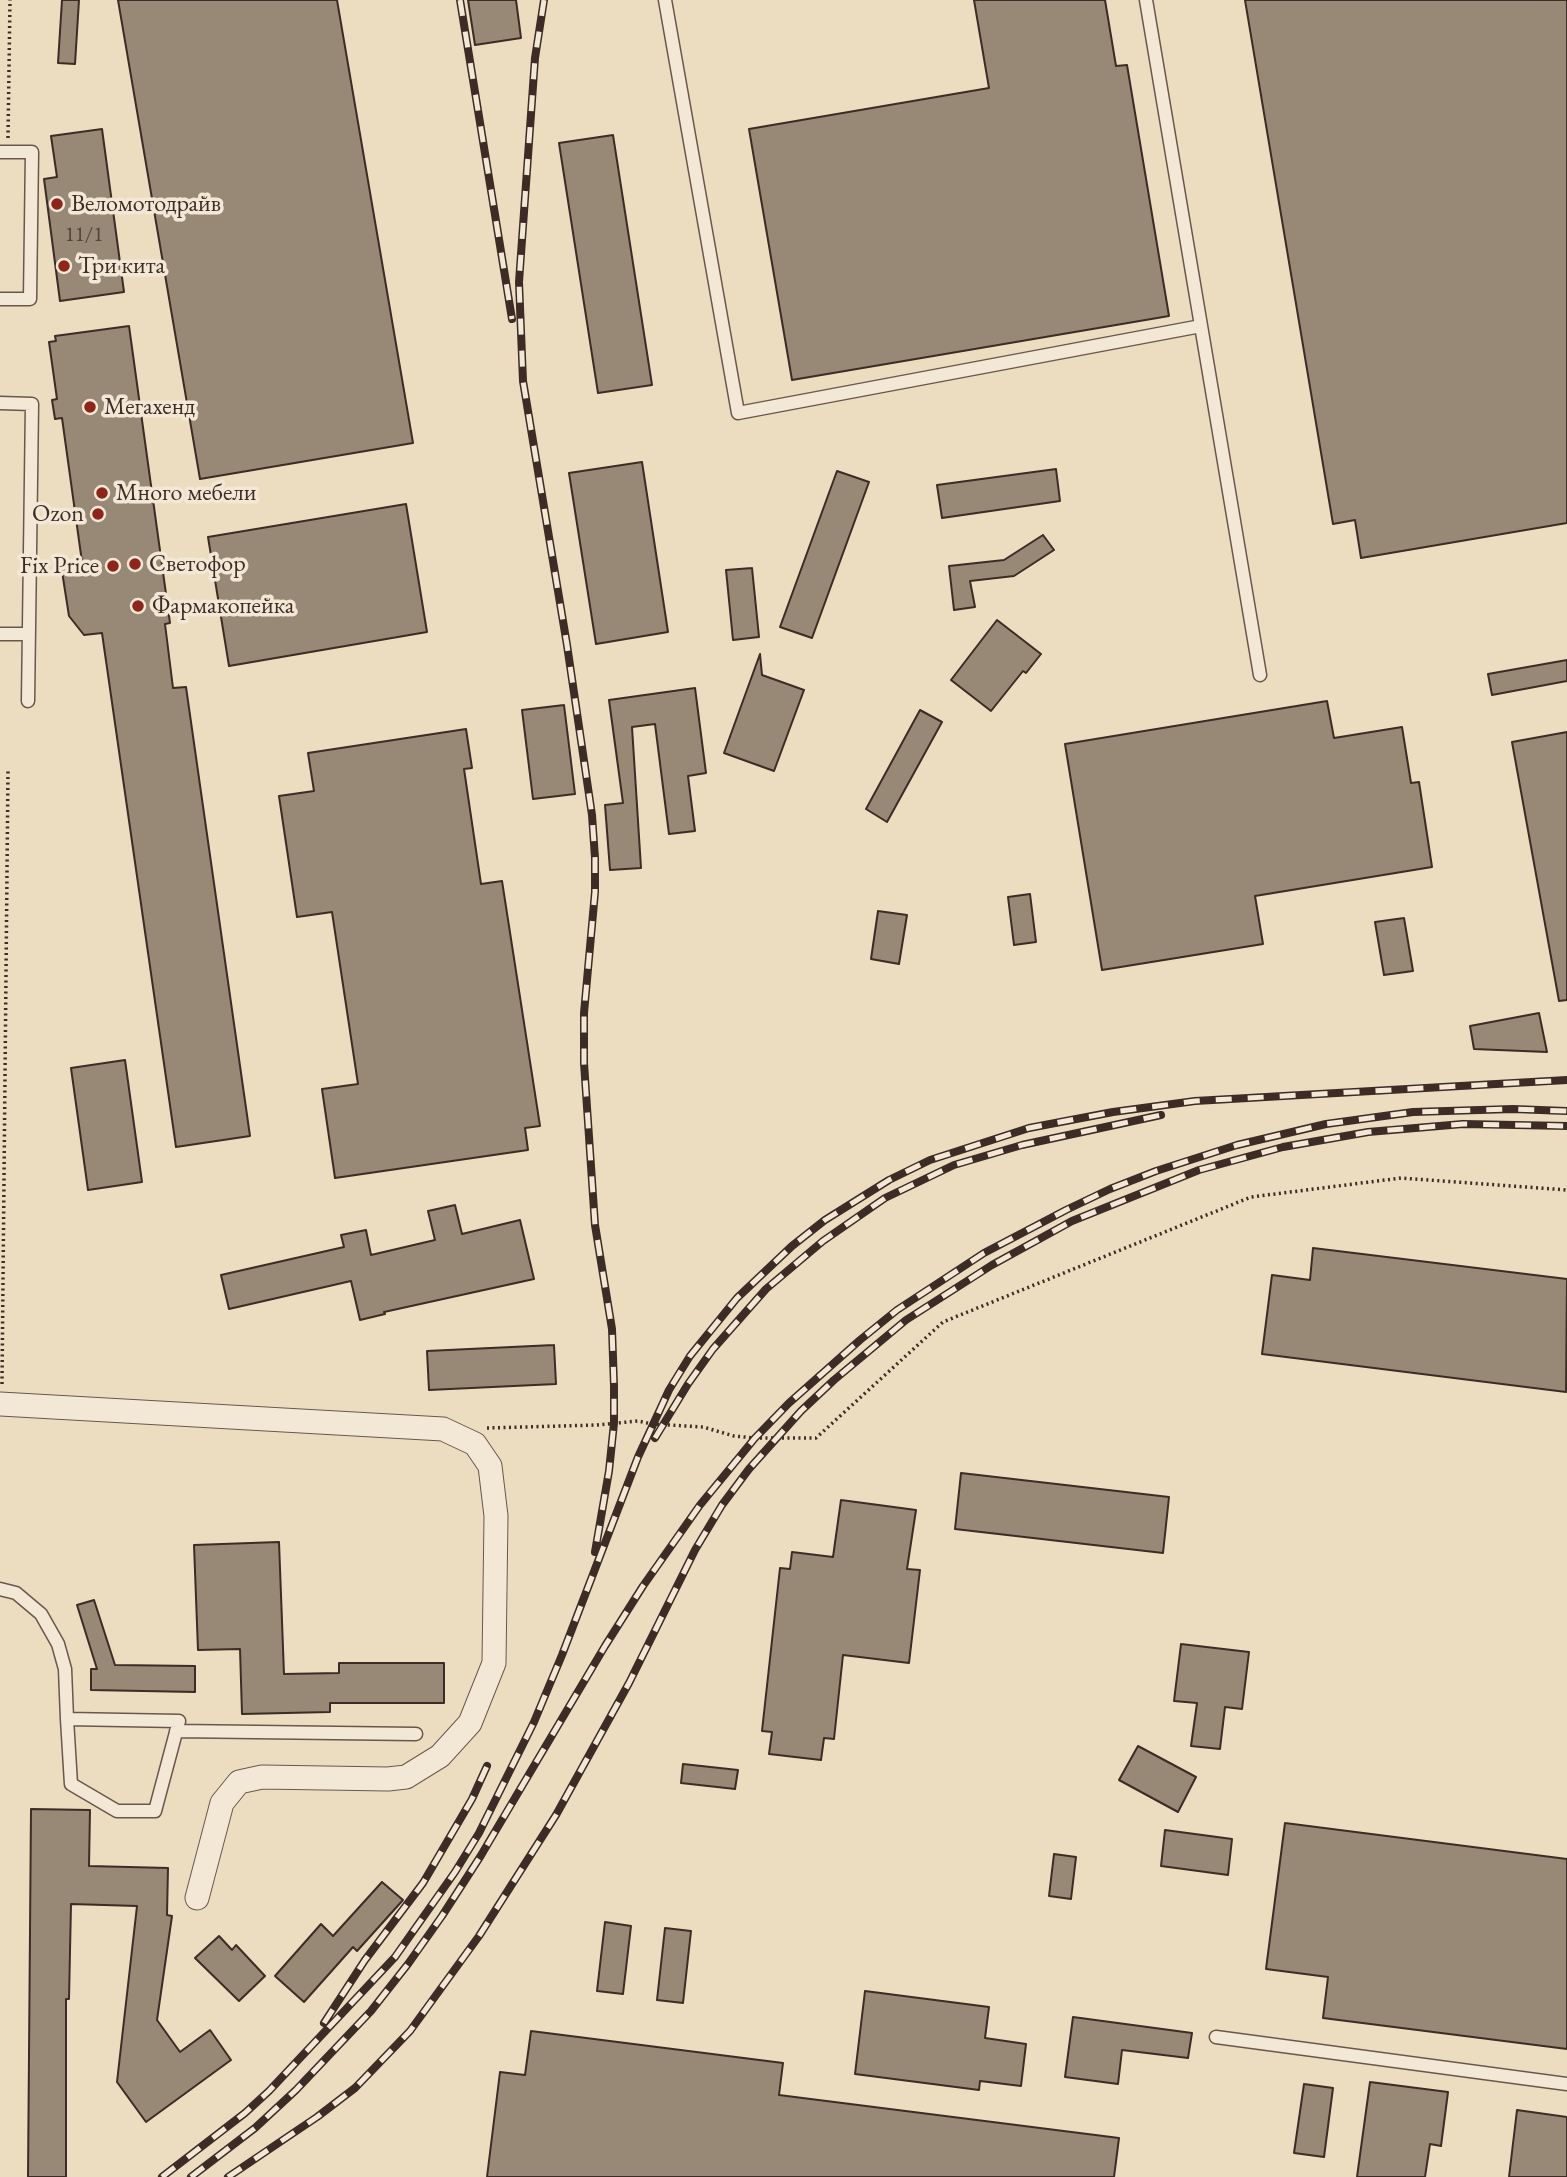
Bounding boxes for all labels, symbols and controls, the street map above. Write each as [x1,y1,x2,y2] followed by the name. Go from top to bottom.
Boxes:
[71,190,221,218] place label: Веломотодрайв
[49,196,65,212] marker: Веломотодрайв
[65,222,103,248] house number: 11/1
[78,252,165,280] place label: Три кита
[56,258,72,274] marker: Три кита
[104,393,195,421] place label: Мегахенд
[82,399,98,415] marker: Мегахенд
[116,479,256,507] place label: Много мебели
[94,485,110,501] marker: Много мебели
[32,500,84,528] place label: Ozon
[90,506,106,522] marker: Ozon
[149,550,246,578] place label: Светофор
[20,552,99,580] place label: Fix Price
[127,556,143,572] marker: Светофор
[105,558,121,574] marker: Fix Price
[152,592,294,620] place label: Фармакопейка
[130,598,146,614] marker: Фармакопейка

